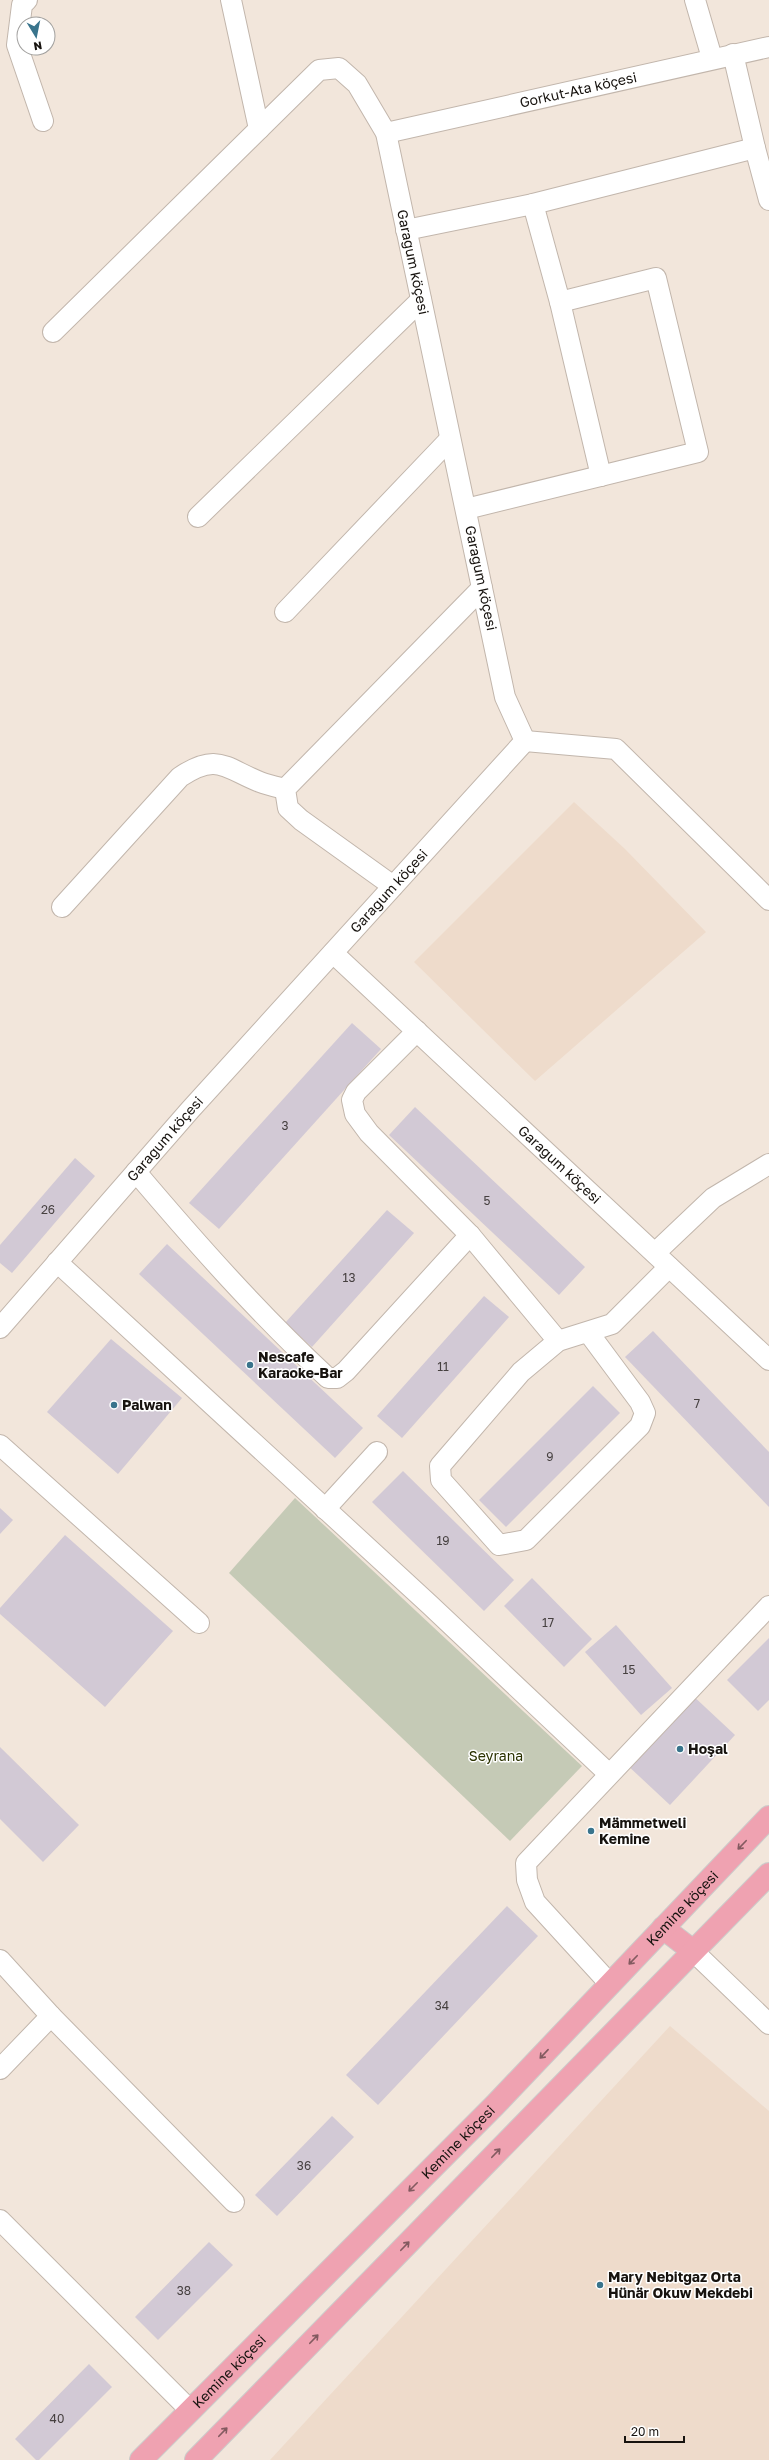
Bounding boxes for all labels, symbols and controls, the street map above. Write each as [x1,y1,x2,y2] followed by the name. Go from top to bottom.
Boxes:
[16,16,56,56] north arrow
[33,39,43,53] text: N
[518,68,638,111] street label: Gorkut-Ata köçesi
[394,208,433,316] street label: Garagum köçesi
[462,524,501,632] street label: Garagum köçesi
[346,845,431,936] street label: Garagum köçesi
[123,1093,206,1184] street label: Garagum köçesi
[281,1118,289,1133] house number: 3
[515,1121,605,1207] street label: Garagum köçesi
[484,1193,491,1208] house number: 5
[41,1202,55,1217] house number: 26
[343,1270,355,1285] house number: 13
[258,1348,343,1381] place label: Nescafe Karaoke-Bar
[437,1359,449,1374] house number: 11
[245,1360,255,1370] marker: Nescafe Karaoke-Bar
[122,1396,172,1413] place label: Palwan
[694,1396,700,1411] house number: 7
[109,1400,119,1410] marker: Palwan
[546,1449,554,1464] house number: 9
[436,1533,450,1548] house number: 19
[542,1615,554,1630] house number: 17
[623,1662,635,1677] house number: 15
[688,1740,728,1757] place label: Hoşal
[675,1744,685,1754] marker: Hoşal
[469,1747,523,1764] park label: Seyrana
[599,1814,687,1847] place label: Mämmetweli Kemine
[586,1826,596,1836] marker: Mämmetweli Kemine
[737,1840,747,1850] one-way arrow
[642,1867,721,1949] street label: Kemine köçesi
[628,1955,638,1965] one-way arrow
[435,1998,449,2013] house number: 34
[539,2049,548,2059] one-way arrow
[417,2101,498,2182] street label: Kemine köçesi
[491,2148,501,2158] one-way arrow
[297,2158,311,2173] house number: 36
[408,2182,418,2192] one-way arrow
[400,2241,410,2251] one-way arrow
[608,2268,753,2301] place label: Mary Nebitgaz Orta Hünär Okuw Mekdebi
[595,2280,605,2290] marker: Mary Nebitgaz Orta Hünär Okuw Mekdebi
[177,2283,191,2298] house number: 38
[189,2331,269,2411] street label: Kemine köçesi
[309,2334,319,2344] one-way arrow
[50,2411,64,2426] house number: 40
[625,2418,684,2444] scale bar
[631,2424,659,2439] text: 20 m
[218,2427,228,2437] one-way arrow

